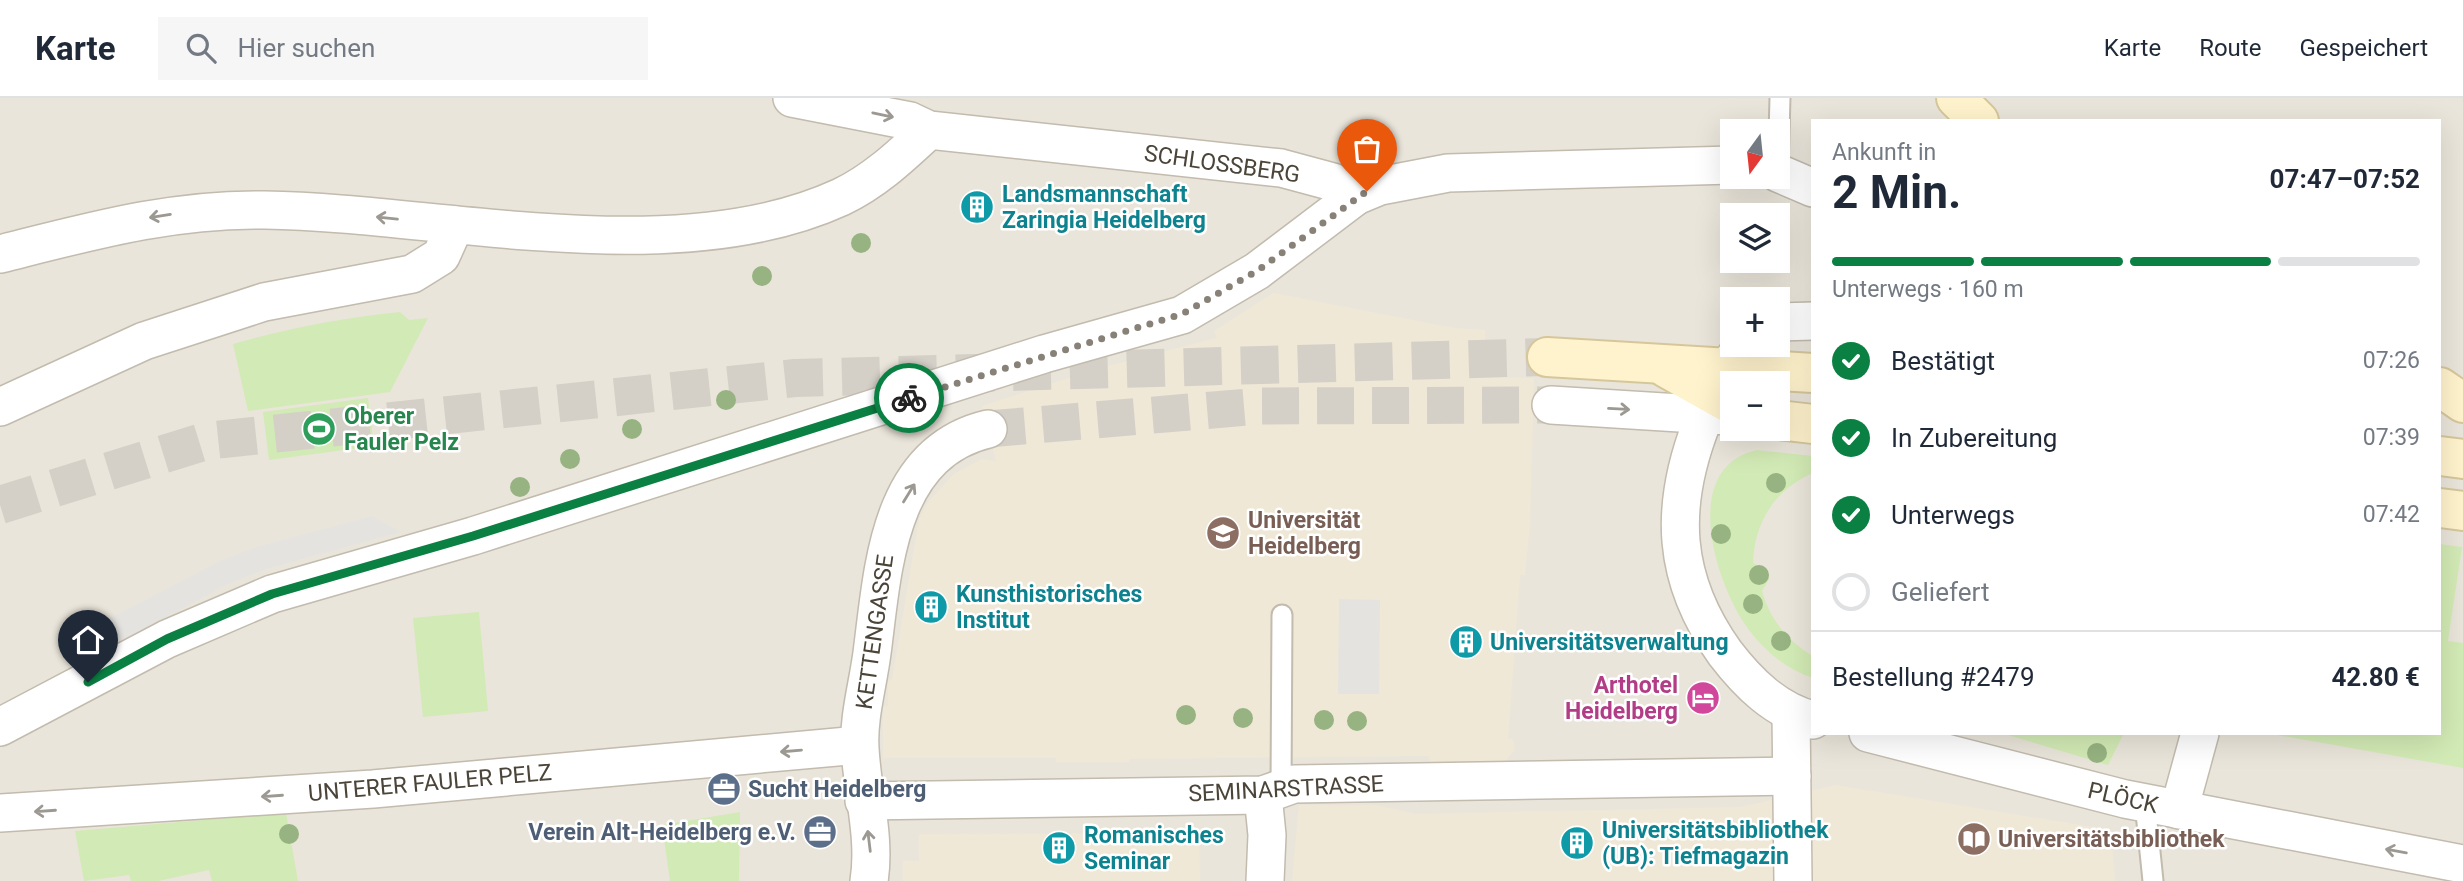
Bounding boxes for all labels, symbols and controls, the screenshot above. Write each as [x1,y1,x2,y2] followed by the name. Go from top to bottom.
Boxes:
[158,17,648,80] search box
[35,29,116,68] text: Karte
[182,29,220,67] icon: search
[238,33,375,63] text: Hier suchen
[2104,34,2161,62] text: Karte
[2199,34,2261,62] text: Route
[2299,34,2428,62] text: Gespeichert
[871,109,894,123] one-way arrow
[1337,119,1397,191] pin
[1720,119,1790,189] north arrow
[1720,119,1790,441] map controls
[1348,130,1386,168] icon: bag
[1832,139,1936,166] text: Ankunft in
[1142,140,1302,188] street label: SCHLOSSBERG
[2270,164,2420,194] text: 07:47–07:52
[1832,165,1961,219] text: 2 Min.
[1002,181,1206,234] place label: Landsmannschaft Zaringia Heidelberg
[958,188,996,226] building icon: Landsmannschaft Zaringia Heidelberg
[1720,203,1790,273] button: layers
[149,210,172,223] one-way arrow
[376,211,399,224] one-way arrow
[1832,276,2024,303] text: Unterwegs · 160 m
[1720,287,1790,357] button: +
[1832,342,1870,380] icon: check
[1891,346,1995,376] text: Bestätigt
[2363,347,2420,374] text: 07:26
[874,363,944,433] courier
[1720,371,1790,441] button: −
[890,379,928,417] icon: bike
[344,403,459,456] place label: Oberer Fauler Pelz
[1608,403,1630,416] one-way arrow
[300,410,338,448] sports icon: Oberer Fauler Pelz
[1832,419,1870,457] icon: check
[1891,423,2057,453] text: In Zubereitung
[2363,424,2420,451] text: 07:39
[902,483,916,503] one-way arrow
[1832,496,1870,534] icon: check
[1891,500,2015,530] text: Unterwegs
[2363,501,2420,528] text: 07:42
[1248,507,1361,560] place label: Universität Heidelberg
[1204,514,1242,552] school or university icon: Universität Heidelberg
[851,553,899,711] street label: KETTENGASSE
[1891,577,1989,607] text: Geliefert
[956,581,1142,634] place label: Kunsthistorisches Institut
[912,588,950,626] building icon: Kunsthistorisches Institut
[58,610,118,682] pin
[69,621,107,659] icon: home
[1447,623,1485,661] building icon: Universitätsverwaltung
[1490,629,1729,656] place label: Universitätsverwaltung
[1832,662,2035,692] text: Bestellung #2479
[2331,662,2420,692] text: 42.80 €
[1565,672,1678,725] place label: Arthotel Heidelberg
[1684,679,1722,717] hotel icon: Arthotel Heidelberg
[780,745,803,758] one-way arrow
[307,759,553,807] street label: UNTERER FAULER PELZ
[705,770,743,808] office icon: Sucht Heidelberg
[1188,770,1384,808] street label: SEMINARSTRASSE
[748,776,926,803] place label: Sucht Heidelberg
[2085,776,2162,819] street label: PLÖCK
[261,790,283,803] one-way arrow
[34,805,56,818] one-way arrow
[801,813,839,851] office icon: Verein Alt-Heidelberg e.V.
[1602,817,1829,870] place label: Universitätsbibliothek (UB): Tiefmagazin
[528,819,796,846] place label: Verein Alt-Heidelberg e.V.
[1955,820,1993,858] library icon: Universitätsbibliothek
[1084,822,1224,875] place label: Romanisches Seminar
[1558,824,1596,862] building icon: Universitätsbibliothek (UB): Tiefmagazin
[1998,826,2225,853] place label: Universitätsbibliothek
[1040,829,1078,867] building icon: Romanisches Seminar
[862,830,875,853] one-way arrow
[2385,844,2408,857] one-way arrow

